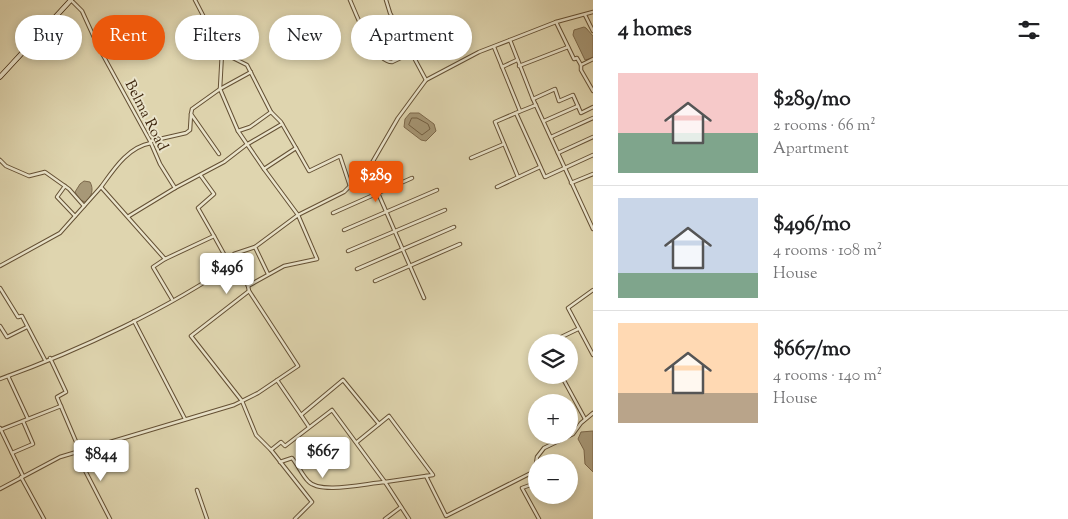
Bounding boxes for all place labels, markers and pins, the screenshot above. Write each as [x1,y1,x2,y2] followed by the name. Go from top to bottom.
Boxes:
[346,160,406,203] pin: $289
[197,252,257,295] pin: $496
[293,436,353,479] pin: $667
[71,440,131,482] pin: $844

